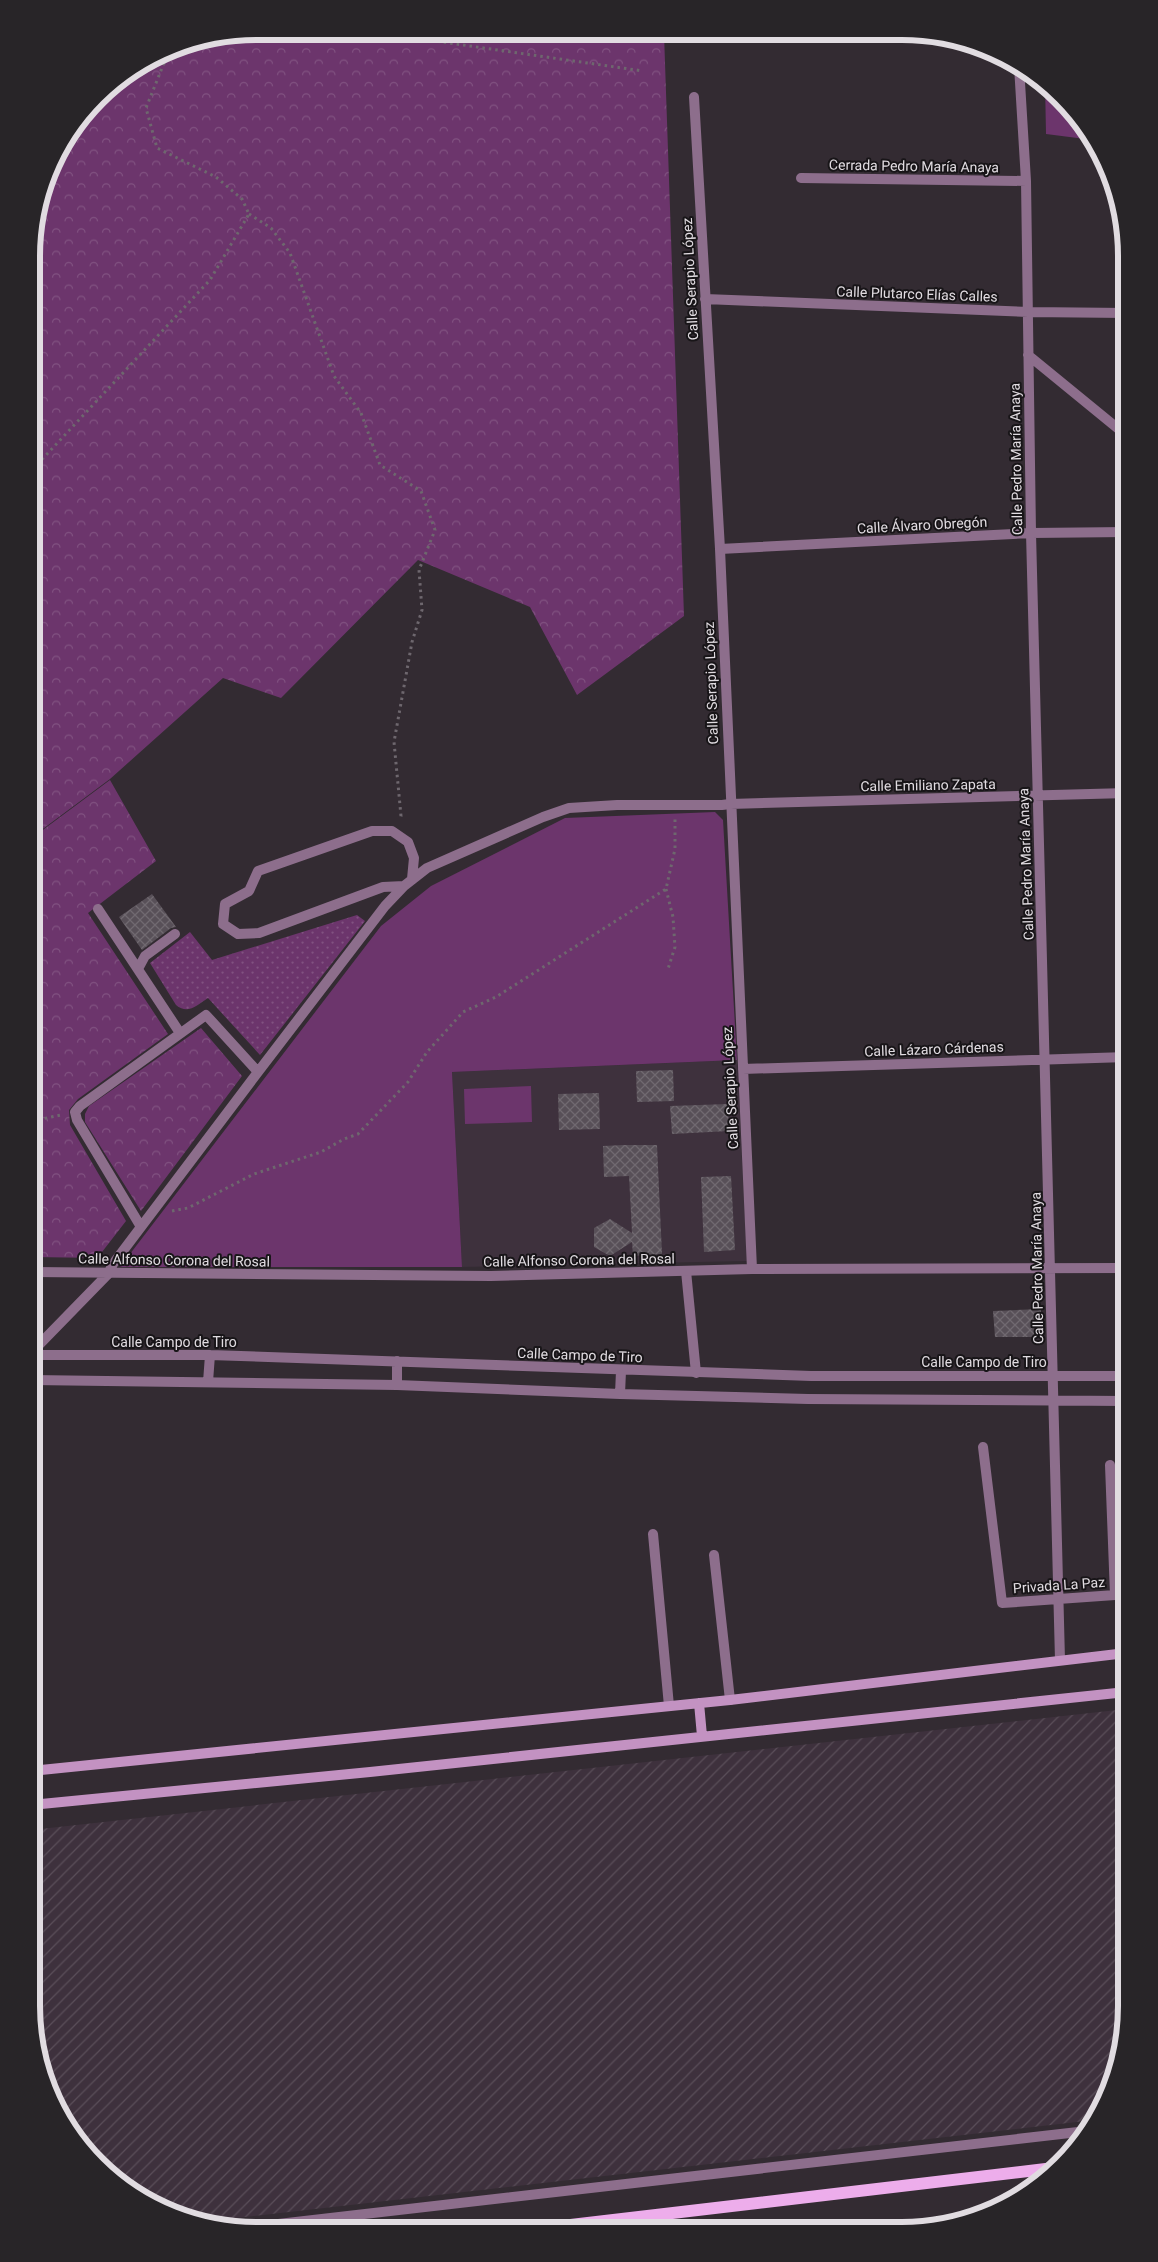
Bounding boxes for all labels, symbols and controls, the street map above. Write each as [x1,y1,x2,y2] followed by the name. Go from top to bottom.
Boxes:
[829,157,999,175] street label: Cerrada Pedro María Anaya
[679,217,701,341] street label: Calle Serapio López
[836,283,998,305] street label: Calle Plutarco Elías Calles
[1007,383,1025,535] street label: Calle Pedro María Anaya
[856,513,988,536] street label: Calle Álvaro Obregón
[701,621,721,745] street label: Calle Serapio López
[860,776,996,794] street label: Calle Emiliano Zapata
[1015,788,1037,940] street label: Calle Pedro María Anaya
[719,1026,741,1150] street label: Calle Serapio López
[864,1039,1004,1059] street label: Calle Lázaro Cárdenas
[1028,1192,1046,1344] street label: Calle Pedro María Anaya
[78,1250,270,1270] street label: Calle Alfonso Corona del Rosal
[483,1250,675,1270] street label: Calle Alfonso Corona del Rosal
[111,1334,237,1350] street label: Calle Campo de Tiro
[517,1345,643,1365] street label: Calle Campo de Tiro
[921,1354,1047,1370] street label: Calle Campo de Tiro
[1012,1574,1106,1596] street label: Privada La Paz

